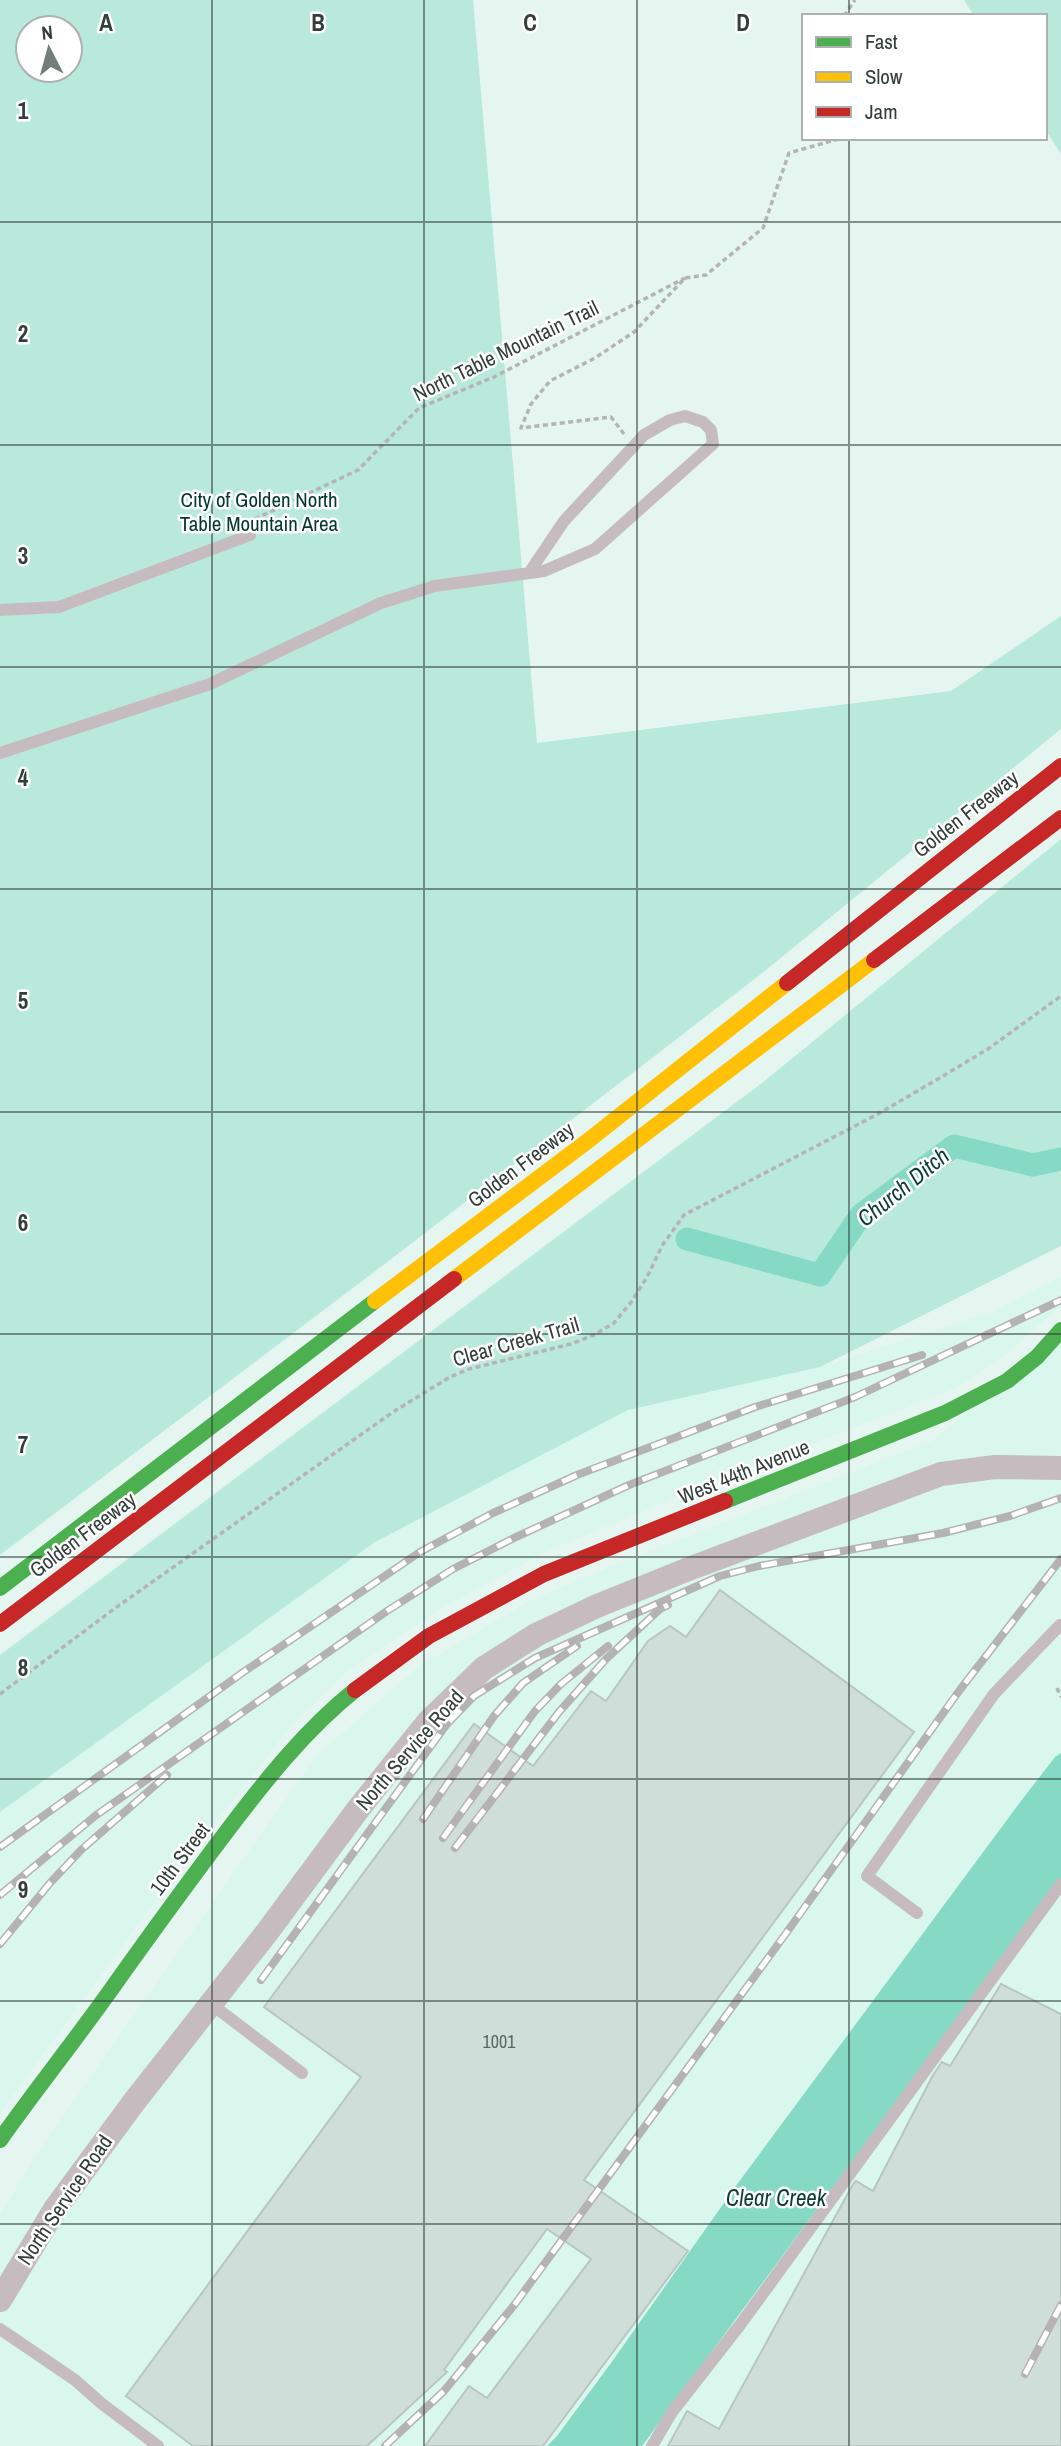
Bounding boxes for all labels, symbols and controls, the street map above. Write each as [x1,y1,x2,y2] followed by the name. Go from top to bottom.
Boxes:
[99,7,113,38] text: A
[311,7,325,38] text: B
[523,7,537,38] text: C
[736,7,750,38] text: D
[14,14,84,84] north arrow
[802,14,1047,140] legend
[40,19,54,46] text: N
[865,27,898,56] text: Fast
[865,62,903,91] text: Slow
[18,95,29,126] text: 1
[865,97,898,126] text: Jam
[408,293,603,408] street label: North Table Mountain Trail
[18,318,28,349] text: 2
[180,485,339,538] park label: City of Golden North Table Mountain Area
[18,540,28,571] text: 3
[18,762,29,793] text: 4
[907,763,1025,864] street label: Golden Freeway
[18,985,28,1016] text: 5
[462,1115,580,1214] street label: Golden Freeway
[850,1140,955,1233] water label: Church Ditch
[18,1207,28,1238] text: 6
[449,1310,582,1373] street label: Clear Creek Trail
[18,1429,28,1460] text: 7
[674,1432,814,1511] street label: West 44th Avenue
[24,1485,142,1584] street label: Golden Freeway
[18,1652,28,1683] text: 8
[349,1683,470,1816] street label: North Service Road
[143,1816,217,1901] street label: 10th Street
[18,1874,28,1905] text: 9
[483,2029,516,2054] house number: 1001
[10,2129,119,2271] street label: North Service Road
[726,2182,828,2213] water label: Clear Creek

